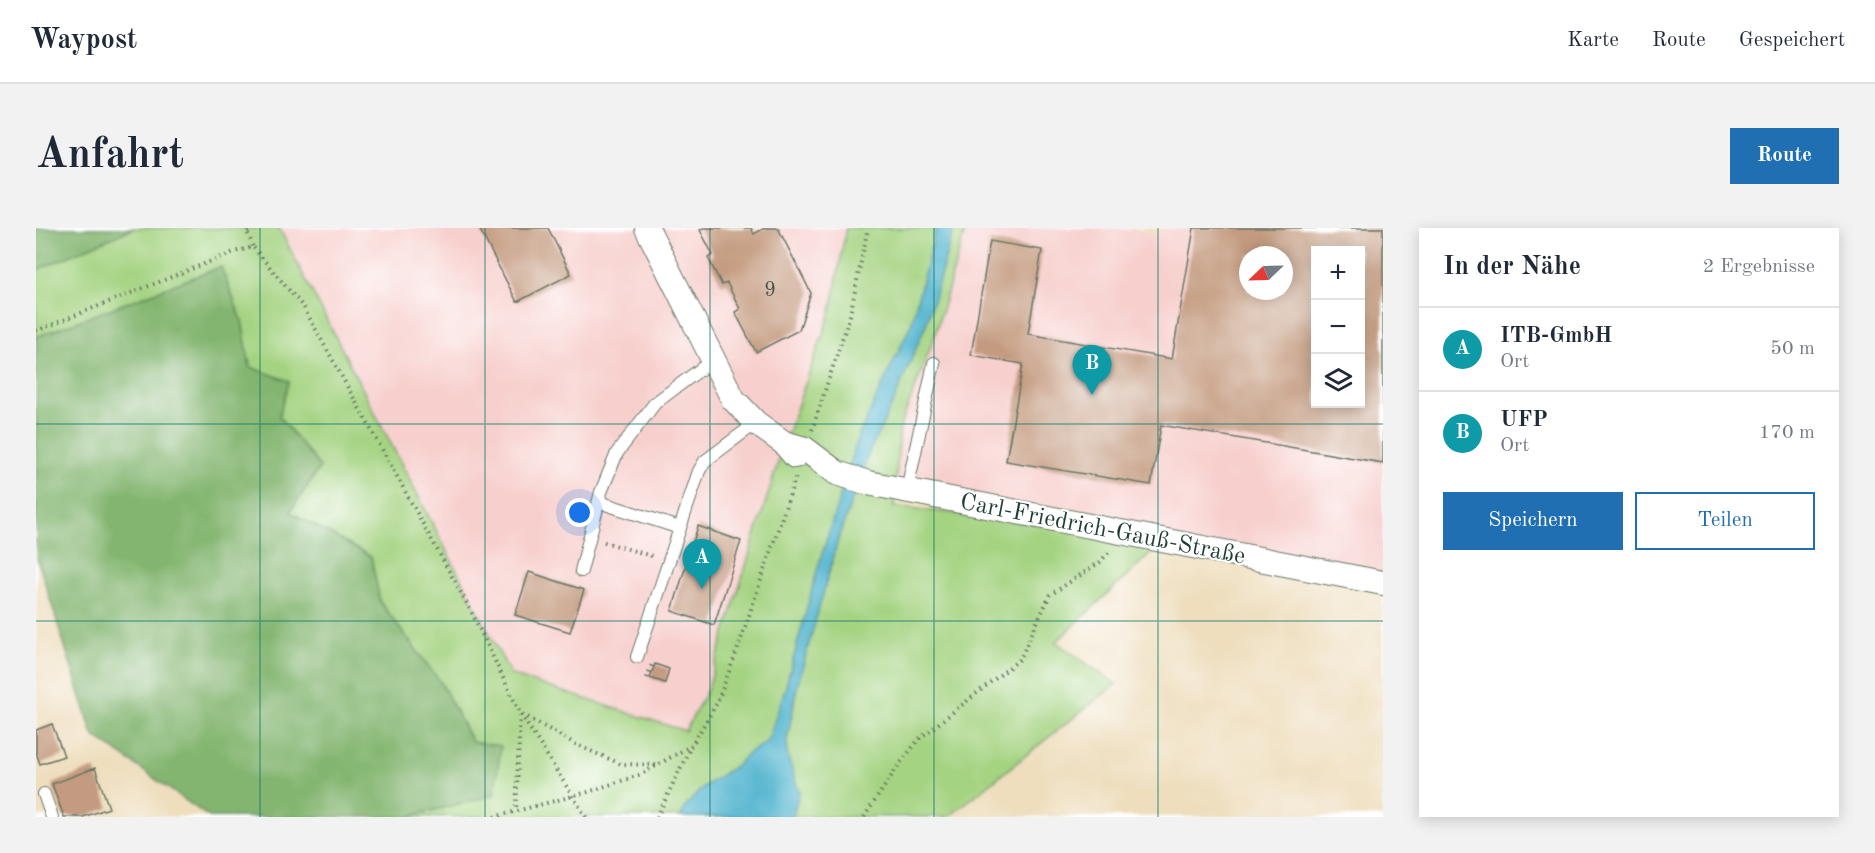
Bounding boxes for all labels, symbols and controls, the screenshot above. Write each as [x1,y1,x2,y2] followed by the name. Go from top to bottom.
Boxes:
[30,27,137,55] text: Waypost
[1567,30,1619,51] text: Karte
[1652,30,1706,51] text: Route
[1739,30,1845,51] text: Gespeichert
[1730,128,1839,184] button: Route
[36,135,184,177] text: Anfahrt
[1239,246,1293,300] north arrow
[1311,246,1365,408] map controls
[1311,246,1365,300] button: +
[1443,254,1581,280] text: In der Nähe
[1703,257,1815,277] text: 2 Ergebnisse
[764,280,776,301] house number: 9
[1311,300,1365,354] button: −
[1500,325,1612,347] text: ITB-GmbH
[1455,339,1470,359] text: A
[1770,339,1815,359] text: 50 m
[1072,346,1112,395] pin: B
[1500,352,1529,372] text: Ort
[1311,354,1365,408] button: layers
[1500,409,1548,431] text: UFP
[1455,423,1470,443] text: B
[1759,423,1815,443] text: 170 m
[1500,436,1529,456] text: Ort
[958,491,1247,569] street label: Carl-Friedrich-Gauß-Straße
[1443,492,1623,550] button: Speichern
[1635,492,1815,550] button: Teilen
[565,498,594,527] your location
[682,540,722,589] pin: A

